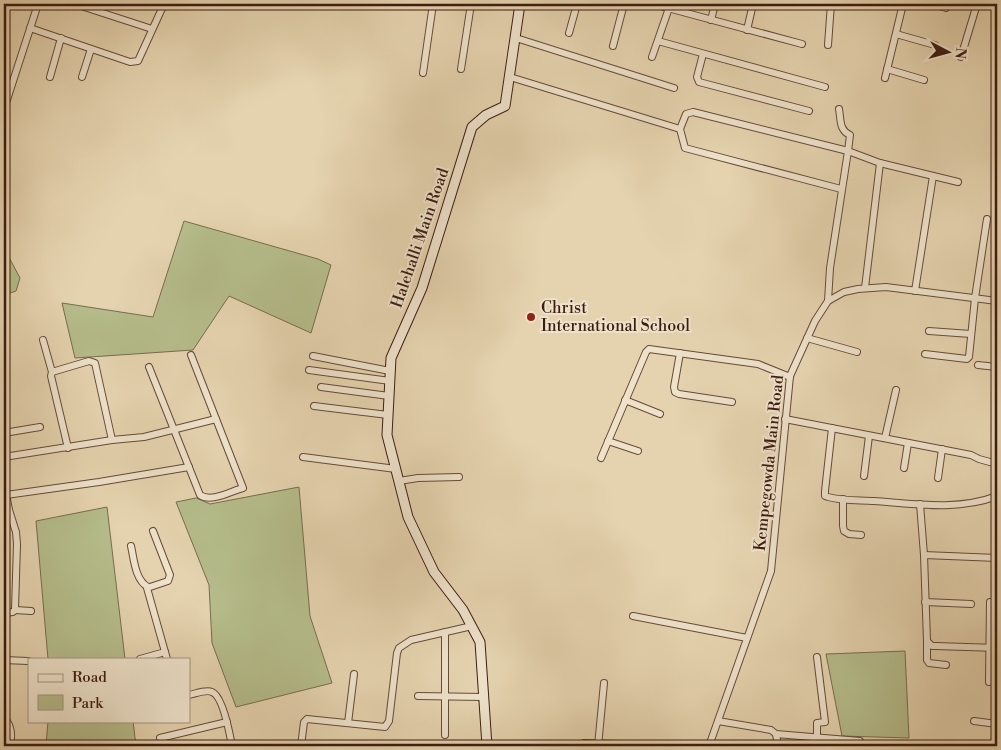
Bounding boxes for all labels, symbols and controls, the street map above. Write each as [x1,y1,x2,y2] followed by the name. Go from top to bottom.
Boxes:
[924,28,974,78] north arrow
[950,47,969,60] text: N
[387,165,453,311] street label: Halehalli Main Road
[541,298,690,336] place label: Christ International School
[525,311,537,323] marker: Christ International School
[750,374,788,552] street label: Kempegowda Main Road
[28,658,190,722] legend
[72,668,107,687] text: Road
[72,694,104,713] text: Park

